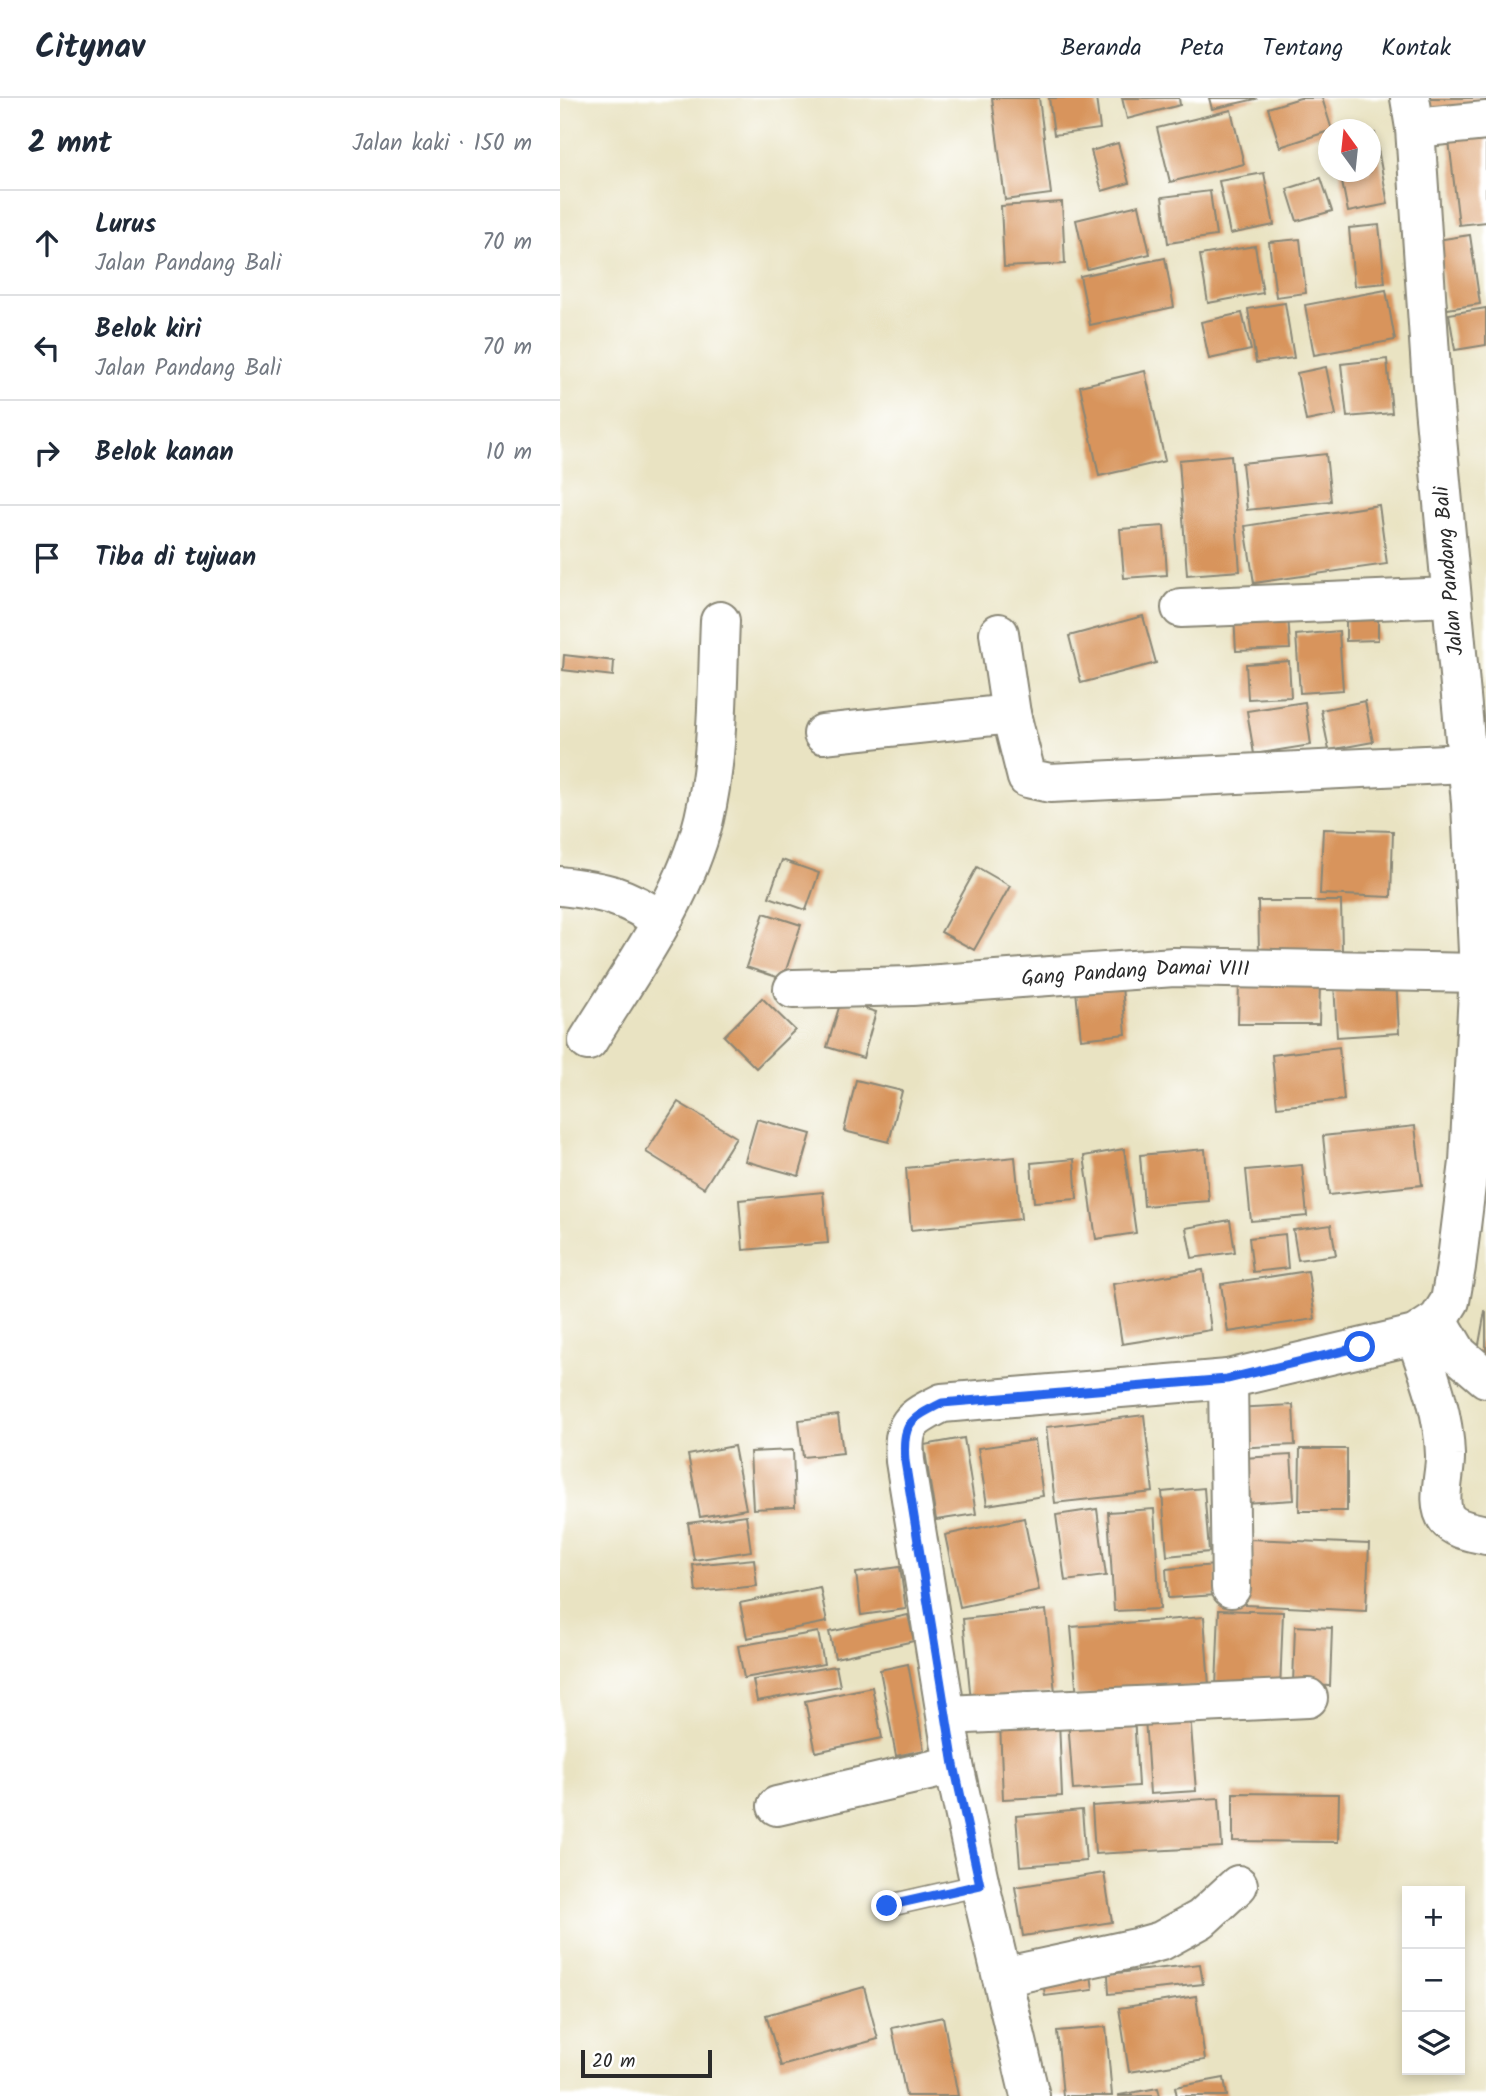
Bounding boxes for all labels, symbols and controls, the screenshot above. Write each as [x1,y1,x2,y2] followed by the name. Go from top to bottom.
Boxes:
[35,22,145,75] text: Citynav
[1060,29,1142,68] text: Beranda
[1180,29,1224,68] text: Peta
[1262,29,1343,68] text: Tentang
[1381,29,1451,68] text: Kontak
[1318,119,1381,182] north arrow
[28,120,112,168] text: 2 mnt
[352,126,532,162] text: Jalan kaki · 150 m
[95,204,156,246] text: Lurus
[28,224,66,262] icon: ahead
[482,225,532,261] text: 70 m
[95,246,281,282] text: Jalan Pandang Bali
[95,309,201,351] text: Belok kiri
[28,329,66,367] icon: left
[482,330,532,366] text: 70 m
[95,351,281,387] text: Jalan Pandang Bali
[95,432,234,474] text: Belok kanan
[28,434,66,472] icon: right
[486,435,532,471] text: 10 m
[1426,484,1473,657] street label: Jalan Pandang Bali
[95,537,256,579] text: Tiba di tujuan
[28,539,66,577] icon: arrive
[1020,952,1250,996] street label: Gang Pandang Damai VIII
[1344,1331,1375,1362] route start
[1402,1886,1465,2075] map controls
[1402,1886,1465,1949] button: +
[871,1890,902,1921] route end
[1402,1949,1465,2012] button: −
[1402,2012,1465,2075] button: layers
[581,2047,712,2079] scale bar
[592,2047,635,2077] text: 20 m

